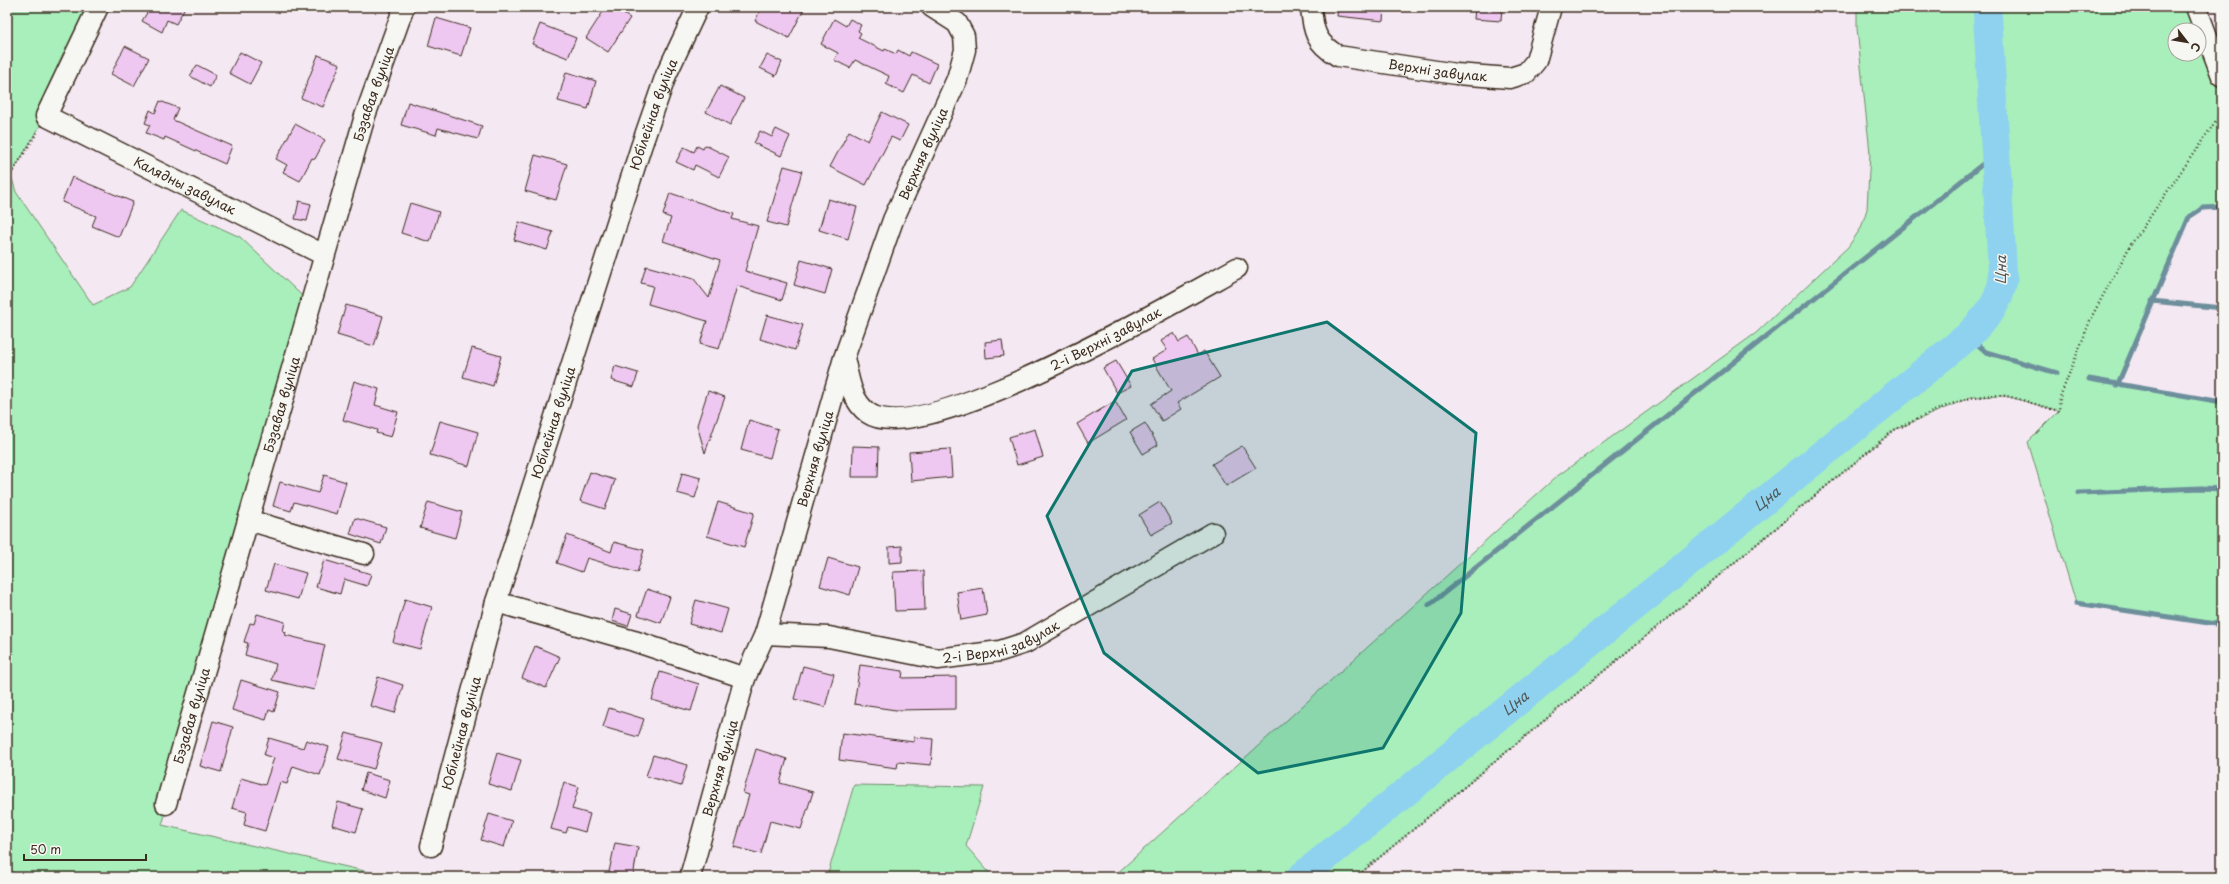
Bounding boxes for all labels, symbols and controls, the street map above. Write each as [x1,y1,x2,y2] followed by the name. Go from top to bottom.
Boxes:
[2167,22,2207,62] north arrow
[2187,39,2205,55] text: С
[348,43,398,143] street label: Бэзавая вуліца
[1387,54,1488,85] street label: Верхні завулак
[624,55,681,172] street label: Юбілейная вуліца
[893,104,952,203] street label: Верхняя вуліца
[131,151,240,219] street label: Калядны завулак
[1990,254,2011,285] water label: Цна
[1047,302,1164,375] street label: 2-і Верхні завулак
[258,354,304,455] street label: Бэзавая вуліца
[526,364,580,481] street label: Юбілейная вуліца
[792,408,838,509] street label: Верхняя вуліца
[1749,481,1786,516] water label: Цна
[941,615,1063,667] street label: 2-і Верхні завулак
[168,665,214,766] street label: Бэзавая вуліца
[436,674,485,792] street label: Юбілейная вуліца
[1497,685,1534,720] water label: Цна
[697,717,742,819] street label: Верхняя вуліца
[24,836,146,862] scale bar
[30,840,61,858] text: 50 m

